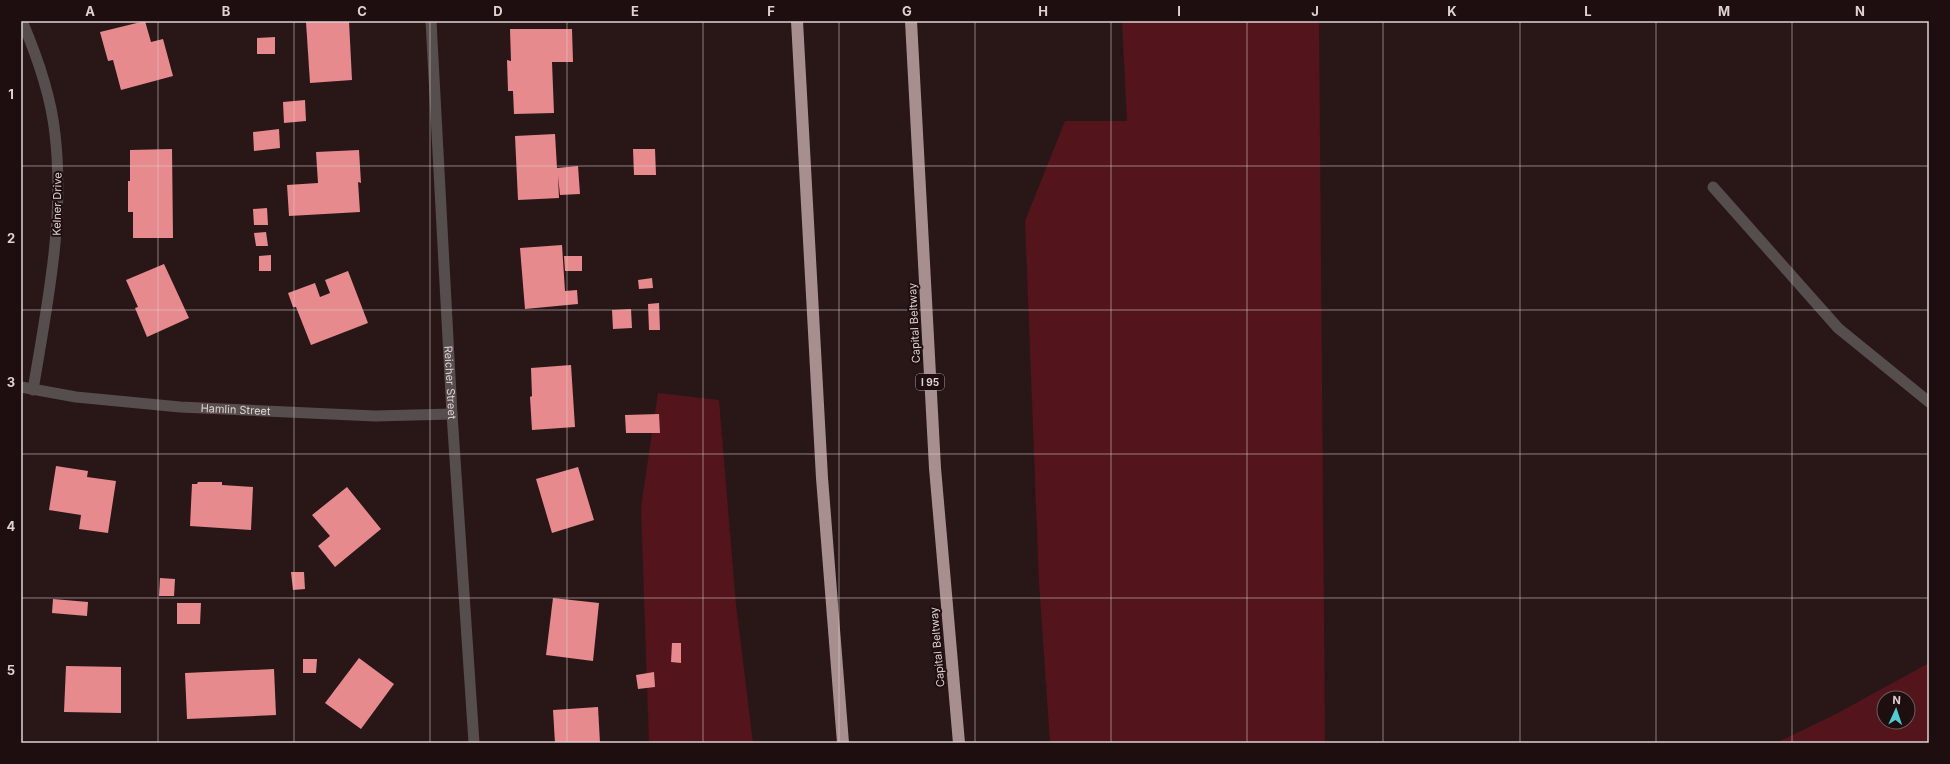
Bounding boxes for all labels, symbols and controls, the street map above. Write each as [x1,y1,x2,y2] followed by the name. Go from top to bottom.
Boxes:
[85,3,95,19] text: A
[222,3,231,19] text: B
[357,3,367,19] text: C
[493,3,503,19] text: D
[631,3,639,19] text: E
[767,3,775,19] text: F
[902,3,912,19] text: G
[1038,3,1048,19] text: H
[1177,3,1181,19] text: I
[1311,3,1319,19] text: J
[1447,3,1457,19] text: K
[1584,3,1592,19] text: L
[1718,3,1730,19] text: M
[1855,3,1865,19] text: N
[8,86,14,102] text: 1
[49,172,65,236] street label: Kelner Drive
[7,230,15,246] text: 2
[905,282,923,364] street label: Capital Beltway
[441,345,459,420] street label: Reicher Street
[7,374,15,390] text: 3
[916,374,944,390] road number: I 95
[200,401,271,418] street label: Hamlin Street
[7,518,16,534] text: 4
[927,606,947,688] street label: Capital Beltway
[7,662,15,678] text: 5
[1876,690,1916,730] north arrow
[1892,693,1901,707] text: N

